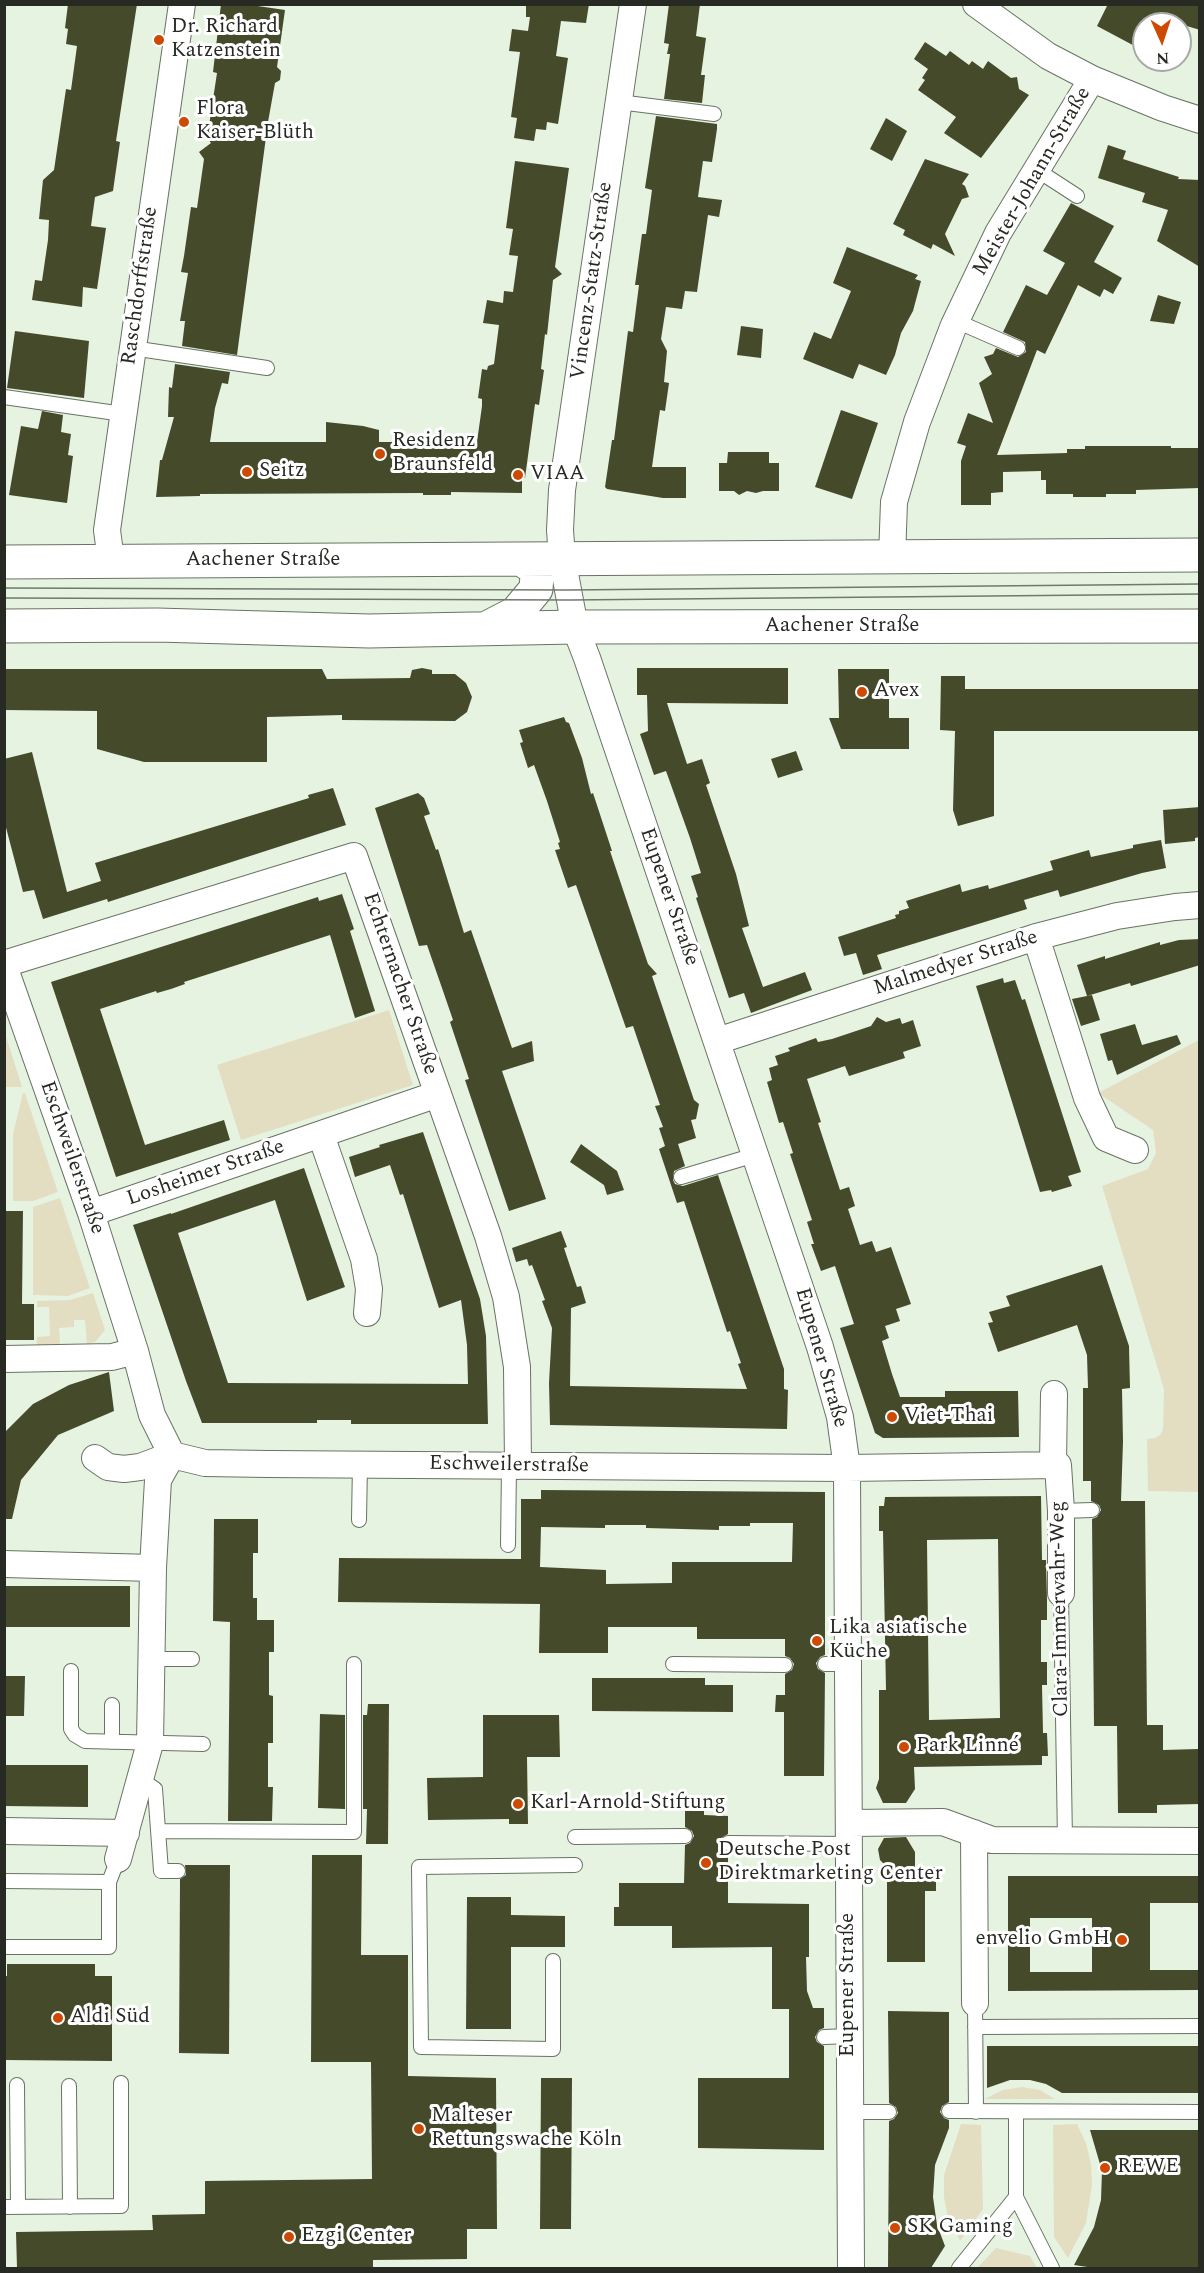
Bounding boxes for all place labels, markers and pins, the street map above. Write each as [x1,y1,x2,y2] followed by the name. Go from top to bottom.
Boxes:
[171,15,281,65] place label: Dr. Richard Katzenstein
[152,33,166,47] marker: Dr. Richard Katzenstein
[196,97,314,147] place label: Flora Kaiser-Blüth
[177,115,191,129] marker: Flora Kaiser-Blüth
[392,429,493,479] place label: Residenz Braunsfeld
[373,447,387,461] marker: Residenz Braunsfeld
[259,459,305,485] place label: Seitz
[530,462,585,488] place label: VIAA
[240,465,254,479] marker: Seitz
[511,468,525,482] marker: VIAA
[874,679,919,705] place label: Avex
[855,685,869,699] marker: Avex
[904,1404,993,1430] place label: Viet-Thai
[885,1410,899,1424] marker: Viet-Thai
[829,1616,967,1666] place label: Lika asiatische Küche
[810,1634,824,1648] marker: Lika asiatische Küche
[916,1734,1019,1760] place label: Park Linné
[897,1740,911,1754] marker: Park Linné
[530,1791,725,1817] place label: Karl-Arnold-Stiftung
[511,1797,525,1811] marker: Karl-Arnold-Stiftung
[718,1838,943,1888] place label: Deutsche Post Direktmarketing Center
[699,1856,713,1870] marker: Deutsche Post Direktmarketing Center
[975,1927,1110,1953] place label: envelio GmbH
[1115,1933,1129,1947] marker: envelio GmbH
[70,2005,150,2031] place label: Aldi Süd
[51,2011,65,2025] marker: Aldi Süd
[431,2104,622,2154] place label: Malteser Rettungswache Köln
[412,2122,426,2136] marker: Malteser Rettungswache Köln
[1117,2155,1179,2181] place label: REWE
[1098,2161,1112,2175] marker: REWE
[907,2215,1013,2241] place label: SK Gaming
[888,2221,902,2235] marker: SK Gaming
[301,2224,412,2250] place label: Ezgi Center
[282,2230,296,2244] marker: Ezgi Center

